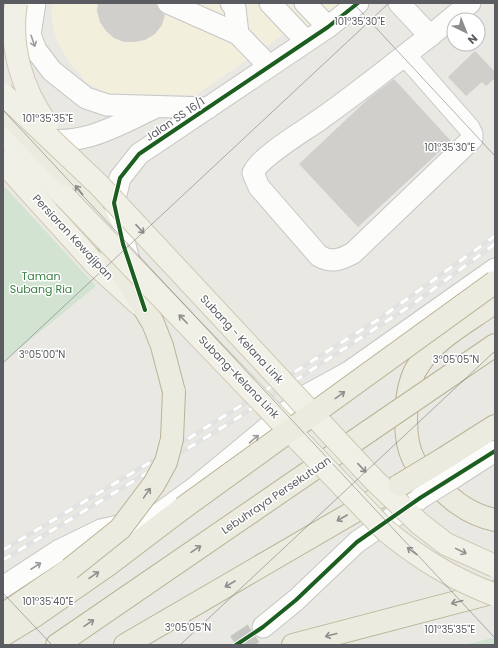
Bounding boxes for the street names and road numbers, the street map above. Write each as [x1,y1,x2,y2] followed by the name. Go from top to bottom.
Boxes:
[142,93,208,145] street label: Jalan SS 16/1
[29,191,117,283] street label: Persiaran Kewajipan
[197,291,288,387] street label: Subang - Kelana Link
[195,332,283,422] street label: Subang-Kelana Link
[218,452,334,538] street label: Lebuhraya Persekutuan

